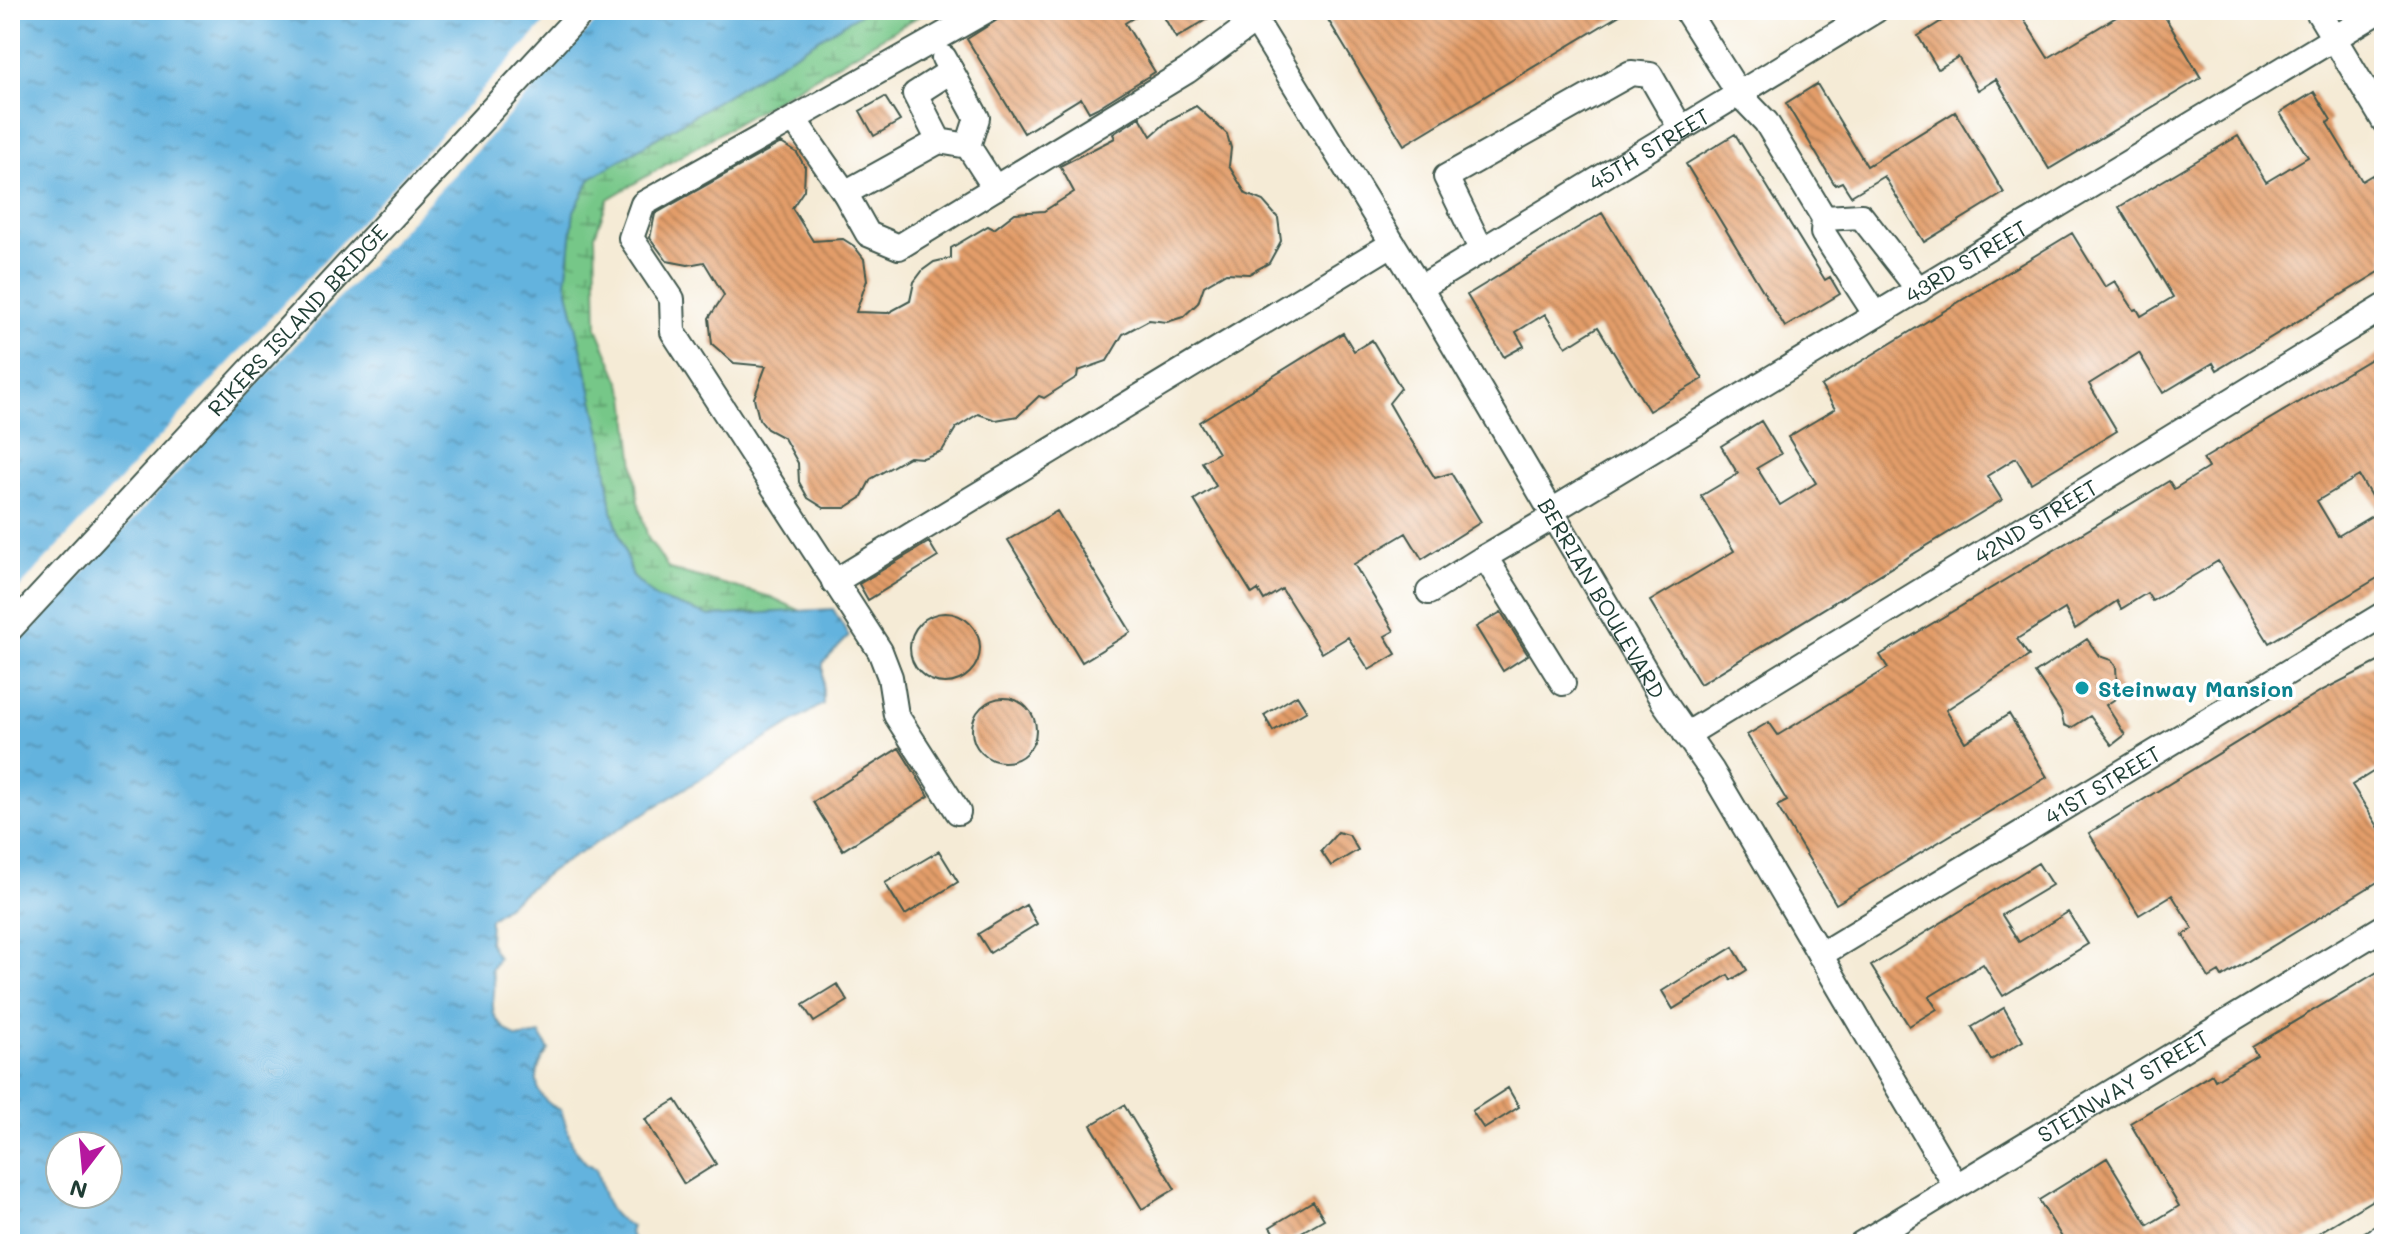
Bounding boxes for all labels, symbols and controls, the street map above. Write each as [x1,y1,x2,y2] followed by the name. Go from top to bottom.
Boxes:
[1583,100,1715,197] street label: 45TH STREET
[1899,213,2033,309] street label: 43RD STREET
[201,217,393,422] street label: RIKERS ISLAND BRIDGE
[1968,472,2103,570] street label: 42ND STREET
[1532,492,1673,704] street label: BERRIAN BOULEVARD
[2098,674,2293,703] place label: Steinway Mansion
[2073,679,2091,697] marker: Steinway Mansion
[2039,738,2166,830] street label: 41ST STREET
[2032,1022,2214,1148] street label: STEINWAY STREET
[44,1130,124,1210] north arrow
[66,1173,90,1206] text: N

